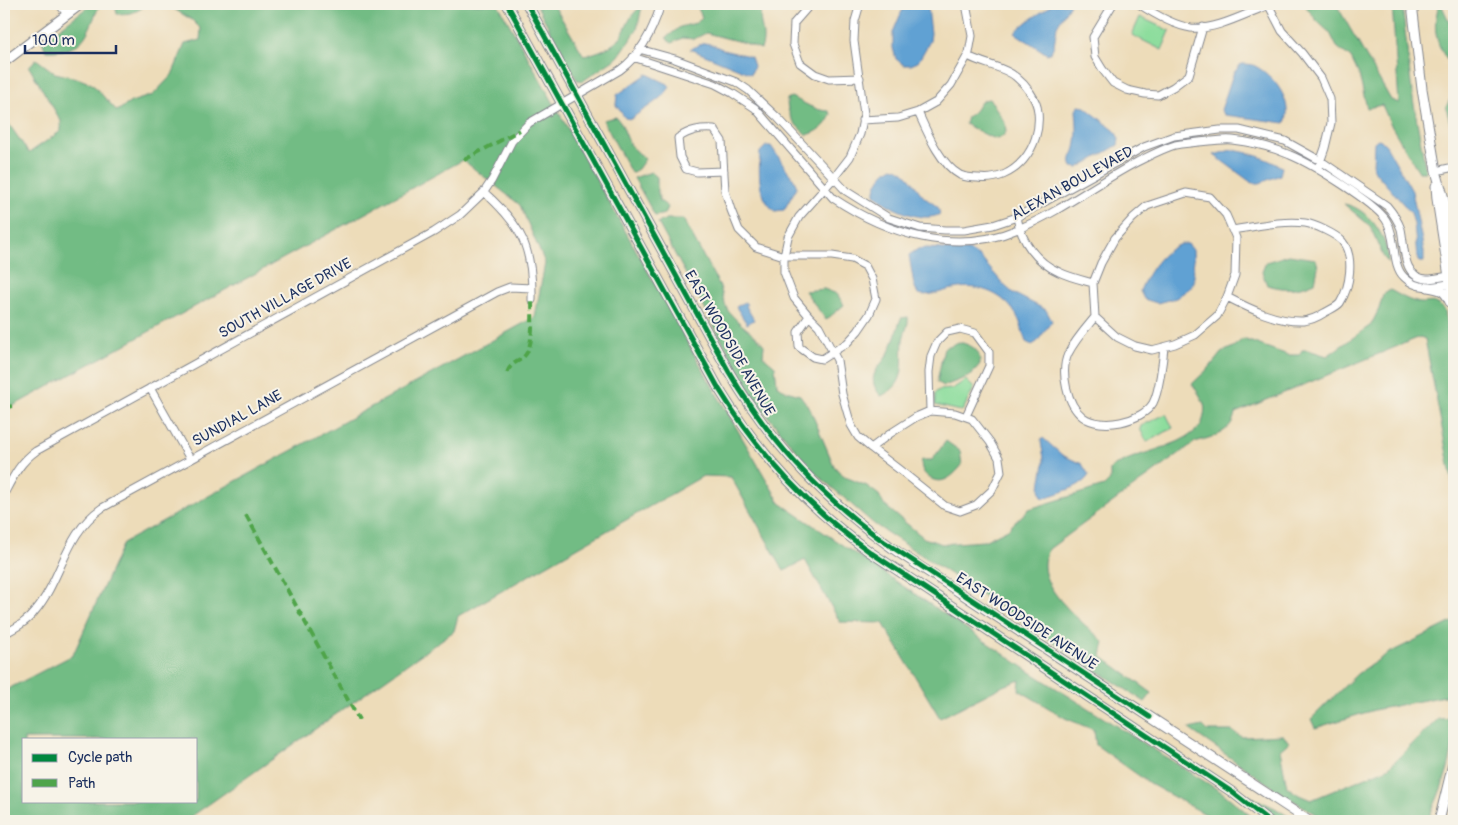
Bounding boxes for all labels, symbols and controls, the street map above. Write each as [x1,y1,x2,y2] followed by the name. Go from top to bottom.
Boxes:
[25,22,116,54] scale bar
[32,31,75,50] text: 100 m
[1008,142,1137,225] street label: ALEXAN BOULEVAED
[215,254,355,343] street label: SOUTH VILLAGE DRIVE
[680,267,779,420] street label: EAST WOODSIDE AVENUE
[189,386,286,451] street label: SUNDIAL LANE
[952,568,1101,675] street label: EAST WOODSIDE AVENUE
[22,738,198,802] legend
[68,748,132,767] text: Cycle path
[68,774,95,793] text: Path

